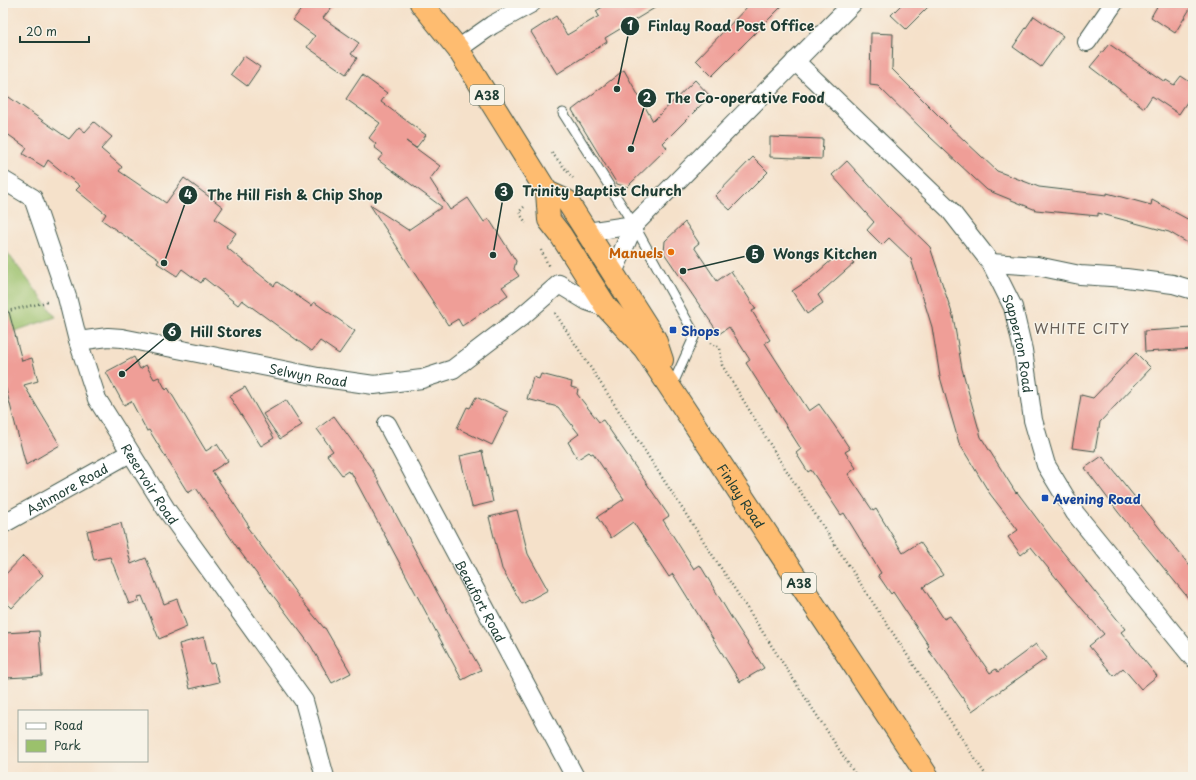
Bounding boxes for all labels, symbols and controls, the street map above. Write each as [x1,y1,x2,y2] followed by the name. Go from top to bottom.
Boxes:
[620,13,822,39] callout: Finlay Road Post Office
[648,15,815,36] text: Finlay Road Post Office
[627,16,633,34] text: 1
[20,18,89,44] scale bar
[26,22,57,40] text: 20 m
[470,85,504,105] road number: A38
[637,85,834,111] callout: The Co-operative Food
[665,87,825,108] text: The Co-operative Food
[643,88,652,106] text: 2
[494,179,690,205] callout: Trinity Baptist Church
[522,180,682,201] text: Trinity Baptist Church
[178,182,392,208] callout: The Hill Fish & Chip Shop
[500,182,508,200] text: 3
[207,184,383,205] text: The Hill Fish & Chip Shop
[184,185,192,203] text: 4
[745,241,885,267] callout: Wongs Kitchen
[609,243,663,262] place label: Manuels
[773,243,877,264] text: Wongs Kitchen
[751,245,759,263] text: 5
[666,247,676,257] marker: Manuels
[998,290,1039,394] street label: Sapperton Road
[1034,318,1130,339] district label: WHITE CITY
[162,319,271,345] callout: Hill Stores
[190,321,262,342] text: Hill Stores
[681,321,720,340] place label: Shops
[168,322,177,340] text: 6
[668,325,678,335] marker: Shops
[267,358,349,391] street label: Selwyn Road
[117,439,183,528] street label: Reservoir Road
[22,458,111,519] street label: Ashmore Road
[713,460,770,532] street label: Finlay Road
[1052,489,1141,508] place label: Avening Road
[1040,493,1050,503] marker: Avening Road
[451,556,511,645] street label: Beaufort Road
[782,573,816,593] road number: A38
[18,710,148,762] legend
[54,716,83,734] text: Road
[54,736,81,754] text: Park

